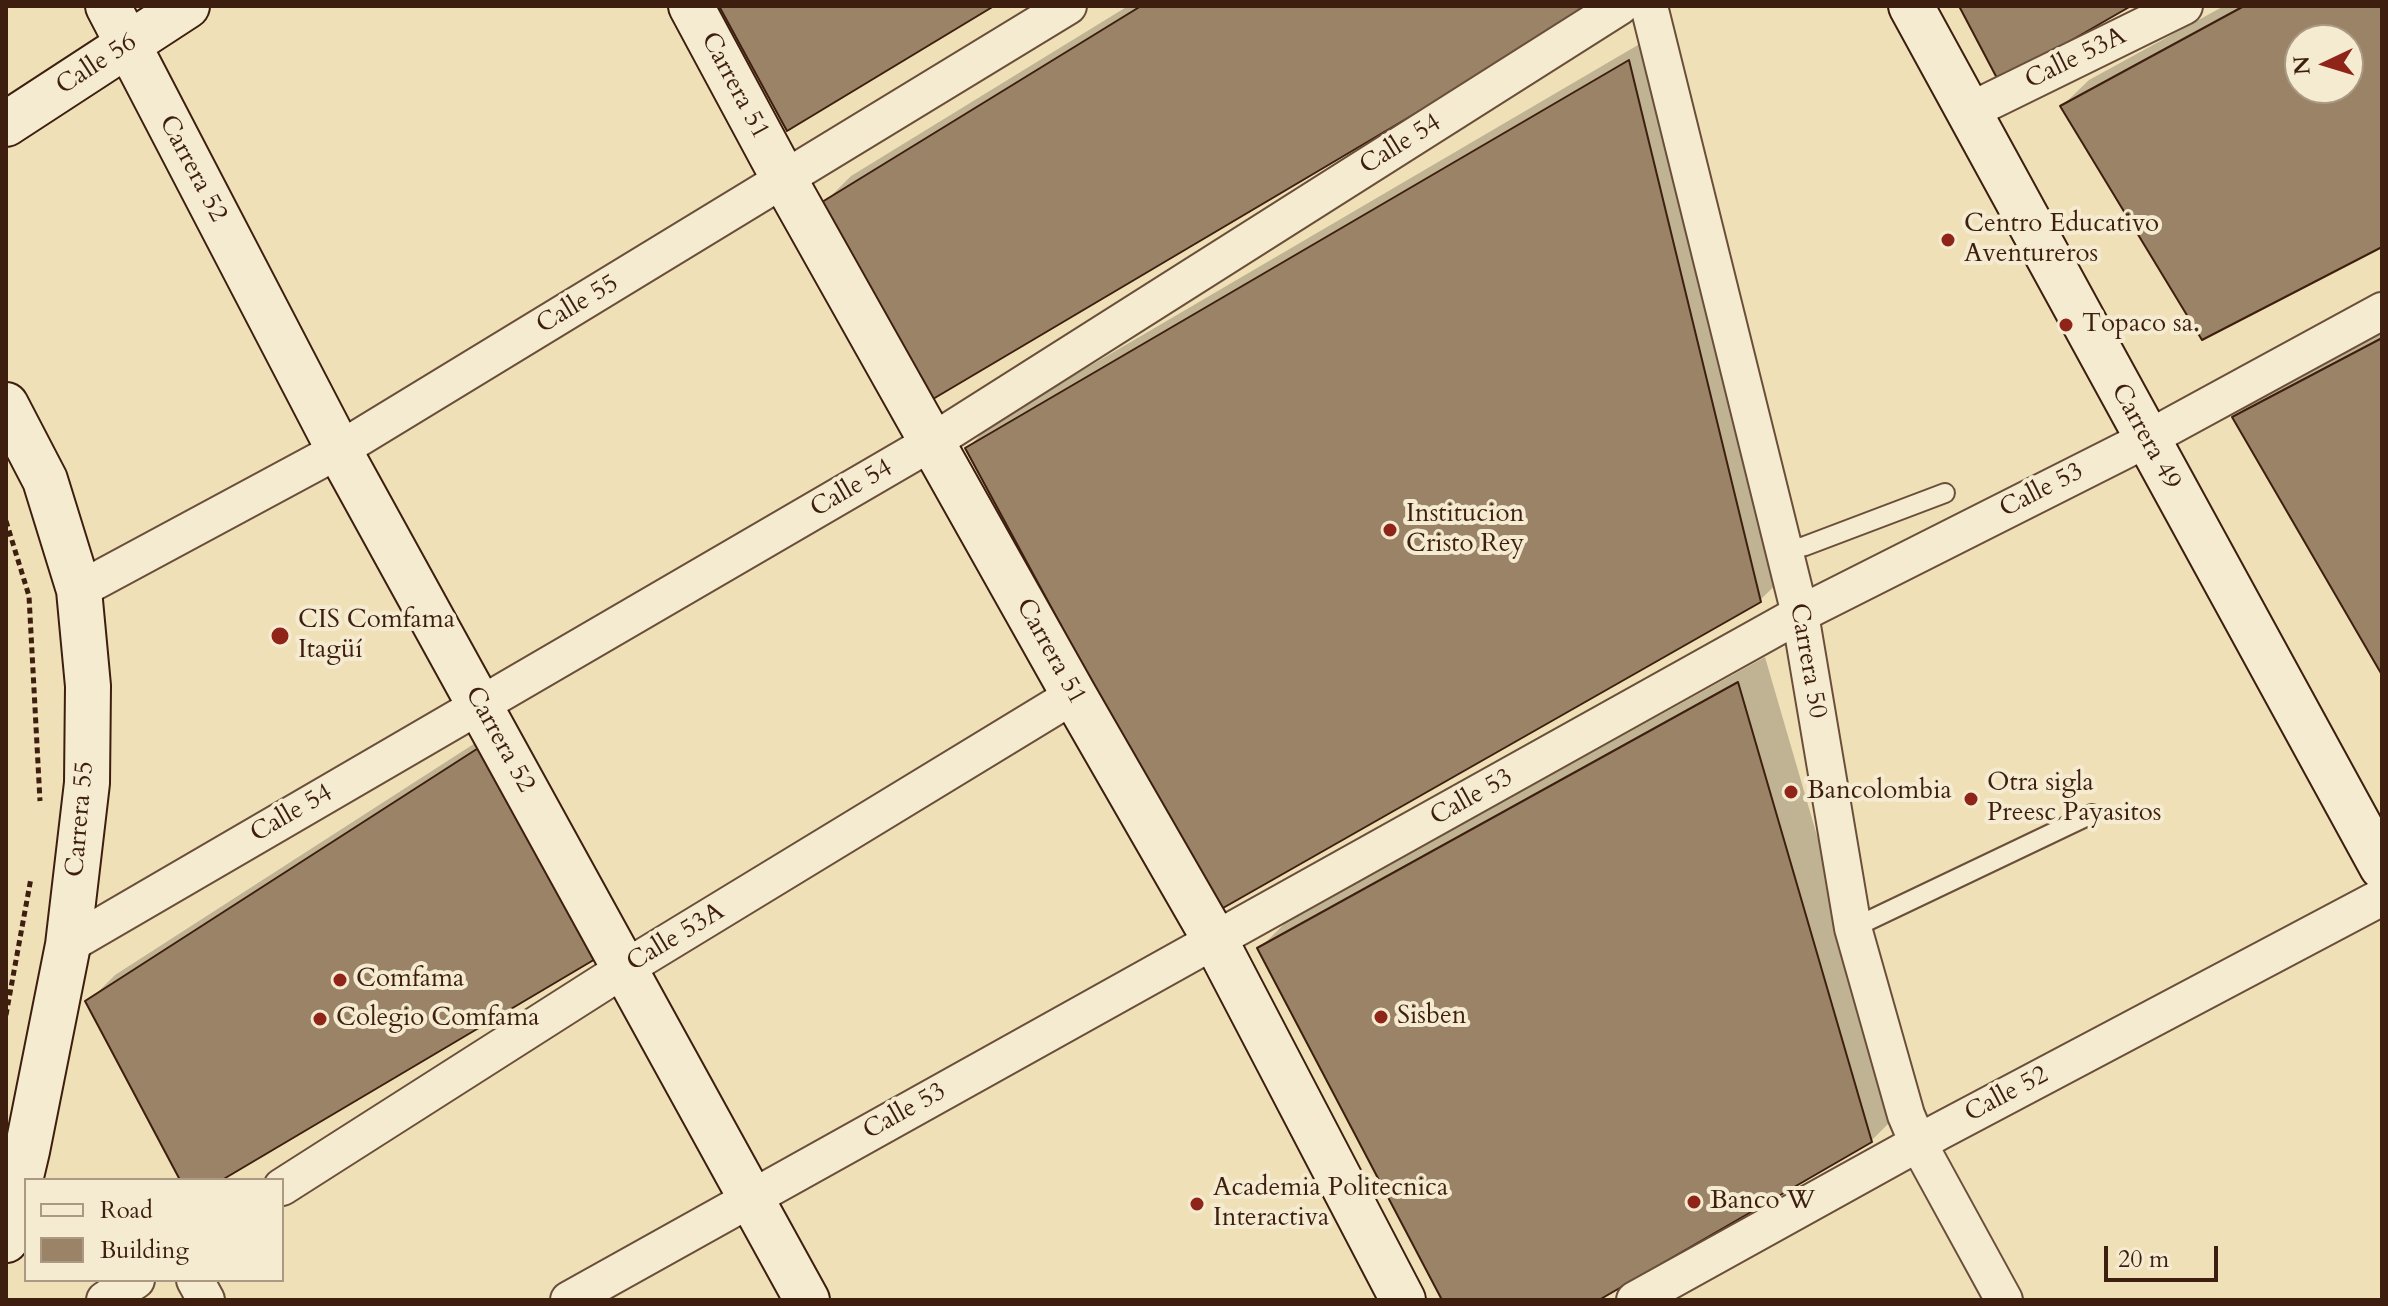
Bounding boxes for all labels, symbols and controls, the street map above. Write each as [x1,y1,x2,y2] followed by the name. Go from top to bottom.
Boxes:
[2021,21,2131,97] street label: Calle 53A
[2284,24,2364,104] north arrow
[51,27,143,103] street label: Calle 56
[693,27,775,145] street label: Carrera 51
[2286,55,2318,76] text: N
[1355,108,1447,182] street label: Calle 54
[151,110,233,228] street label: Carrera 52
[1964,209,2159,270] place label: Centro Educativo Aventureros
[1939,231,1957,249] marker: Centro Educativo Aventureros
[531,269,625,341] street label: Calle 55
[2082,309,2200,341] place label: Topaco sa.
[2057,316,2075,334] marker: Topaco sa.
[2103,379,2187,495] street label: Carrera 49
[805,453,899,525] street label: Calle 54
[1995,457,2089,525] street label: Calle 53
[1406,499,1524,560] place label: Institucion Cristo Rey
[1381,521,1399,539] marker: Institucion Cristo Rey
[1008,594,1092,710] street label: Carrera 51
[1782,601,1832,721] street label: Carrera 50
[298,605,455,666] place label: CIS Comfama Itagüí
[269,625,291,647] marker: CIS Comfama Itagüí
[457,682,541,798] street label: Carrera 52
[60,760,102,878] street label: Carrera 55
[1425,763,1519,833] street label: Calle 53
[1987,768,2162,830] place label: Otra sigla Preesc Payasitos
[1807,776,1952,808] place label: Bancolombia
[245,778,339,850] street label: Calle 54
[1782,783,1800,801] marker: Bancolombia
[1962,790,1980,808] marker: Otra sigla Preesc Payasitos
[622,897,730,979] street label: Calle 53A
[356,964,464,996] place label: Comfama
[331,971,349,989] marker: Comfama
[1397,1001,1467,1033] place label: Sisben
[336,1003,540,1035] place label: Colegio Comfama
[1372,1008,1390,1026] marker: Sisben
[311,1010,329,1028] marker: Colegio Comfama
[1960,1060,2054,1130] street label: Calle 52
[858,1077,952,1147] street label: Calle 53
[1213,1173,1448,1234] place label: Academia Politecnica Interactiva
[24,1178,284,1282] legend
[1710,1186,1815,1218] place label: Banco W
[1685,1193,1703,1211] marker: Banco W
[100,1194,153,1227] text: Road
[1188,1195,1206,1213] marker: Academia Politecnica Interactiva
[2108,1230,2222,1280] scale bar
[100,1234,189,1267] text: Building
[2118,1243,2169,1276] text: 20 m

